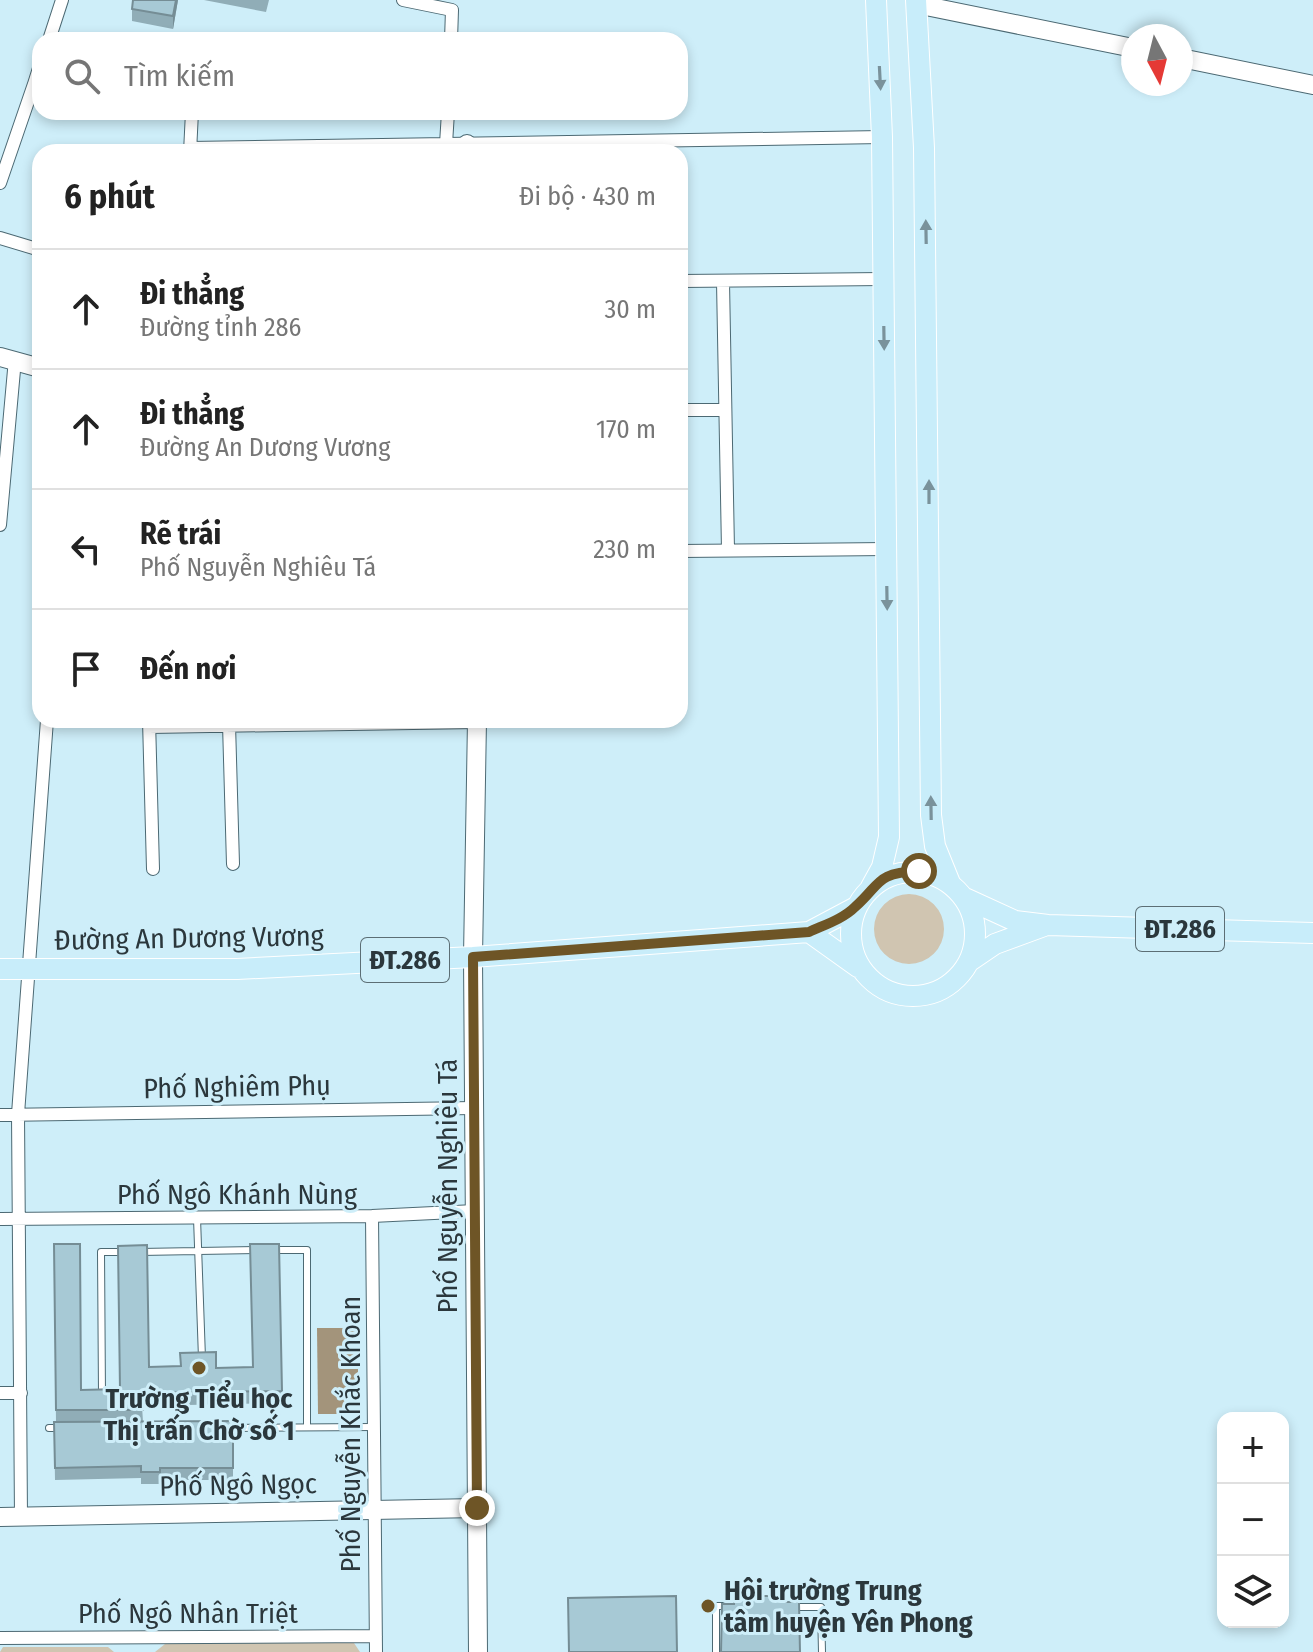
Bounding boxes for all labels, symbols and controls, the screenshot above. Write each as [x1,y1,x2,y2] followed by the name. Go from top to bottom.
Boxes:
[1121,24,1193,96] north arrow
[32,32,688,120] search box
[60,54,104,98] icon: search
[124,58,235,94] text: Tìm kiếm
[873,66,886,91] one-way arrow
[64,176,155,217] text: 6 phút
[519,181,656,212] text: Đi bộ · 430 m
[919,219,932,244] one-way arrow
[140,276,244,312] text: Đi thẳng
[64,287,108,331] icon: ahead
[605,294,656,325] text: 30 m
[140,312,301,343] text: Đường tỉnh 286
[878,326,890,351] one-way arrow
[140,396,244,432] text: Đi thẳng
[64,407,108,451] icon: ahead
[596,414,656,445] text: 170 m
[140,432,390,463] text: Đường An Dương Vương
[923,479,935,504] one-way arrow
[140,516,221,552] text: Rẽ trái
[64,527,108,571] icon: left
[593,534,656,565] text: 230 m
[140,552,376,583] text: Phố Nguyễn Nghiêu Tá
[881,586,893,611] one-way arrow
[64,647,108,691] icon: arrive
[140,651,236,687] text: Đến nơi
[925,795,938,820] one-way arrow
[901,853,937,889] route start
[1136,907,1224,951] road number: ĐT.286
[54,919,325,957] street label: Đường An Dương Vương
[361,938,449,982] road number: ĐT.286
[431,1059,464,1313] street label: Phố Nguyễn Nghiêu Tá
[143,1069,331,1105] street label: Phố Nghiêm Phụ
[117,1178,358,1211] street label: Phố Ngô Khánh Nùng
[334,1296,367,1572] street label: Phố Nguyễn Khắc Khoan
[190,1359,208,1377] marker: Trường Tiểu học Thị trấn Chờ số 1
[103,1380,295,1447] place label: Trường Tiểu học Thị trấn Chờ số 1
[1217,1412,1289,1628] map controls
[1217,1412,1289,1484] button: +
[159,1467,317,1503] street label: Phố Ngô Ngọc
[1217,1484,1289,1556] button: −
[459,1490,495,1526] route end
[1217,1556,1289,1628] button: layers
[724,1574,973,1639] place label: Hội trường Trung tâm huyện Yên Phong
[78,1597,299,1630] street label: Phố Ngô Nhân Triệt
[699,1597,717,1615] marker: Hội trường Trung tâm huyện Yên Phong

